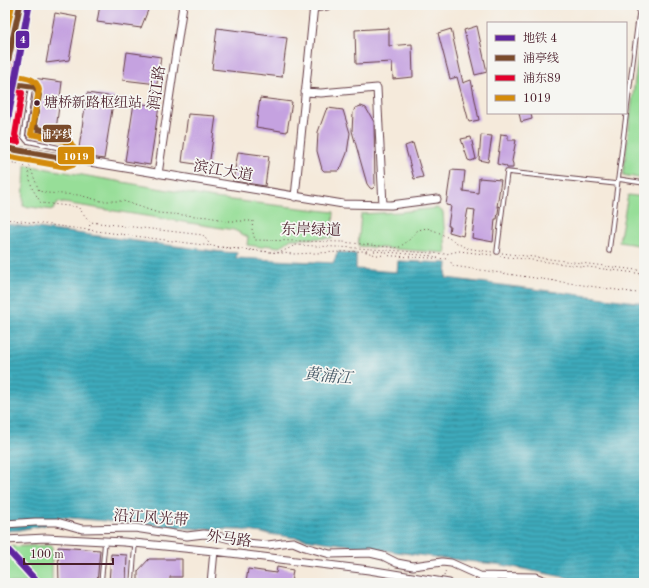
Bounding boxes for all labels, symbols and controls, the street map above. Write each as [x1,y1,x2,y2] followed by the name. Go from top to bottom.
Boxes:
[487,22,627,114] legend
[15,30,30,49] line badge: 4
[523,31,557,45] text: 地铁 4
[20,35,26,46] text: 4
[523,51,559,65] text: 浦亭线
[145,64,169,111] street label: 润江路
[523,71,561,85] text: 浦东89
[523,93,551,105] text: 1019
[44,95,142,110] place label: 塘桥新路枢纽站
[32,98,42,108] marker: 塘桥新路枢纽站
[42,124,72,143] line badge: 浦亭线
[41,128,74,141] text: 浦亭线
[57,146,95,165] line badge: 1019
[63,152,89,163] text: 1019
[192,157,254,185] street label: 滨江大道
[281,221,341,239] street label: 东岸绿道
[303,365,355,388] water label: 黄浦江
[113,507,189,529] street label: 沿江风光带
[206,528,252,550] street label: 外马路
[24,540,113,566] scale bar
[30,549,64,561] text: 100 m

